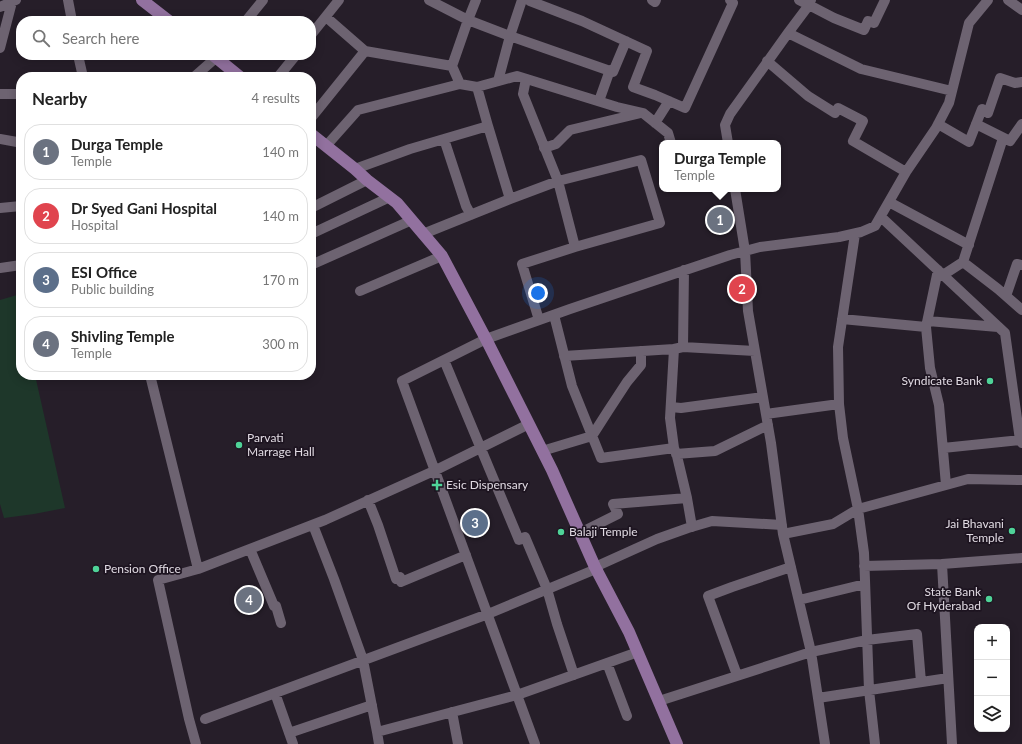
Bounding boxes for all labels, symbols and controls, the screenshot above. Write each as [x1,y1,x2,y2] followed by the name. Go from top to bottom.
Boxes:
[16,16,316,60] search box
[30,27,52,49] icon: search
[62,29,139,47] text: Search here
[32,88,87,109] text: Nearby
[252,90,300,106] text: 4 results
[71,135,163,153] text: Durga Temple
[659,140,781,192] popup
[42,144,50,160] text: 1
[262,144,299,160] text: 140 m
[674,149,766,167] text: Durga Temple
[71,153,112,169] text: Temple
[674,167,715,183] text: Temple
[71,199,217,217] text: Dr Syed Gani Hospital
[707,205,733,235] pin: 1
[42,208,50,224] text: 2
[262,208,299,224] text: 140 m
[71,217,118,233] text: Hospital
[71,263,137,281] text: ESI Office
[42,272,50,288] text: 3
[262,272,299,288] text: 170 m
[729,274,755,304] pin: 2
[71,281,154,297] text: Public building
[528,283,548,303] your location
[71,327,174,345] text: Shivling Temple
[42,336,50,352] text: 4
[262,336,299,352] text: 300 m
[71,345,112,361] text: Temple
[902,373,983,388] place label: Syndicate Bank
[985,376,995,386] marker: Syndicate Bank
[247,430,315,459] place label: Parvati Marrage Hall
[234,440,244,450] marker: Parvati Marrage Hall
[446,477,529,492] place label: Esic Dispensary
[431,479,443,491] marker: Esic Dispensary
[462,508,488,538] pin: 3
[945,516,1004,545] place label: Jai Bhavani Temple
[569,524,638,539] place label: Balaji Temple
[1007,526,1017,536] marker: Jai Bhavani Temple
[556,527,566,537] marker: Balaji Temple
[104,561,181,576] place label: Pension Office
[91,564,101,574] marker: Pension Office
[907,584,982,613] place label: State Bank Of Hyderabad
[236,585,262,615] pin: 4
[984,594,994,604] marker: State Bank Of Hyderabad
[974,624,1010,732] map controls
[974,624,1010,660] button: +
[974,660,1010,696] button: −
[974,696,1010,732] button: layers

